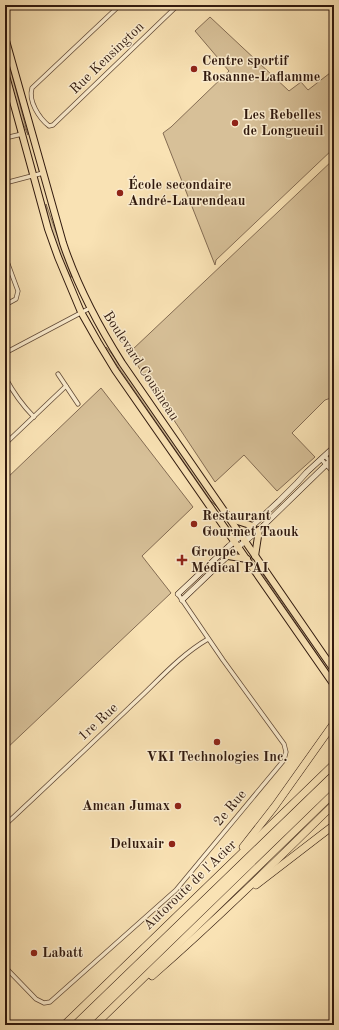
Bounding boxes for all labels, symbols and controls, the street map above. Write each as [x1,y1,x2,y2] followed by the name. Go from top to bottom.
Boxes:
[67,19,147,97] street label: Rue Kensington
[202,54,320,84] place label: Centre sportif Rosanne-Laflamme
[189,64,199,74] marker: Centre sportif Rosanne-Laflamme
[243,108,324,138] place label: Les Rebelles de Longueuil
[230,118,240,128] marker: Les Rebelles de Longueuil
[128,175,246,208] place label: École secondaire André-Laurendeau
[115,188,125,198] marker: École secondaire André-Laurendeau
[100,309,182,424] street label: Boulevard Cousineau
[202,509,299,539] place label: Restaurant Gourmet Taouk
[189,519,199,529] marker: Restaurant Gourmet Taouk
[191,545,268,575] place label: Groupe Médical PAI
[176,554,188,566] marker: Groupe Médical PAI
[76,700,120,744] street label: 1re Rue
[212,737,222,747] marker: VKI Technologies Inc.
[147,750,288,764] place label: VKI Technologies Inc.
[211,787,249,829] street label: 2e Rue
[82,799,170,813] place label: Amcan Jumax
[173,801,183,811] marker: Amcan Jumax
[110,837,164,851] place label: Deluxair
[141,837,239,933] street label: Autoroute de l'Acier
[167,839,177,849] marker: Deluxair
[42,946,83,960] place label: Labatt
[29,948,39,958] marker: Labatt

